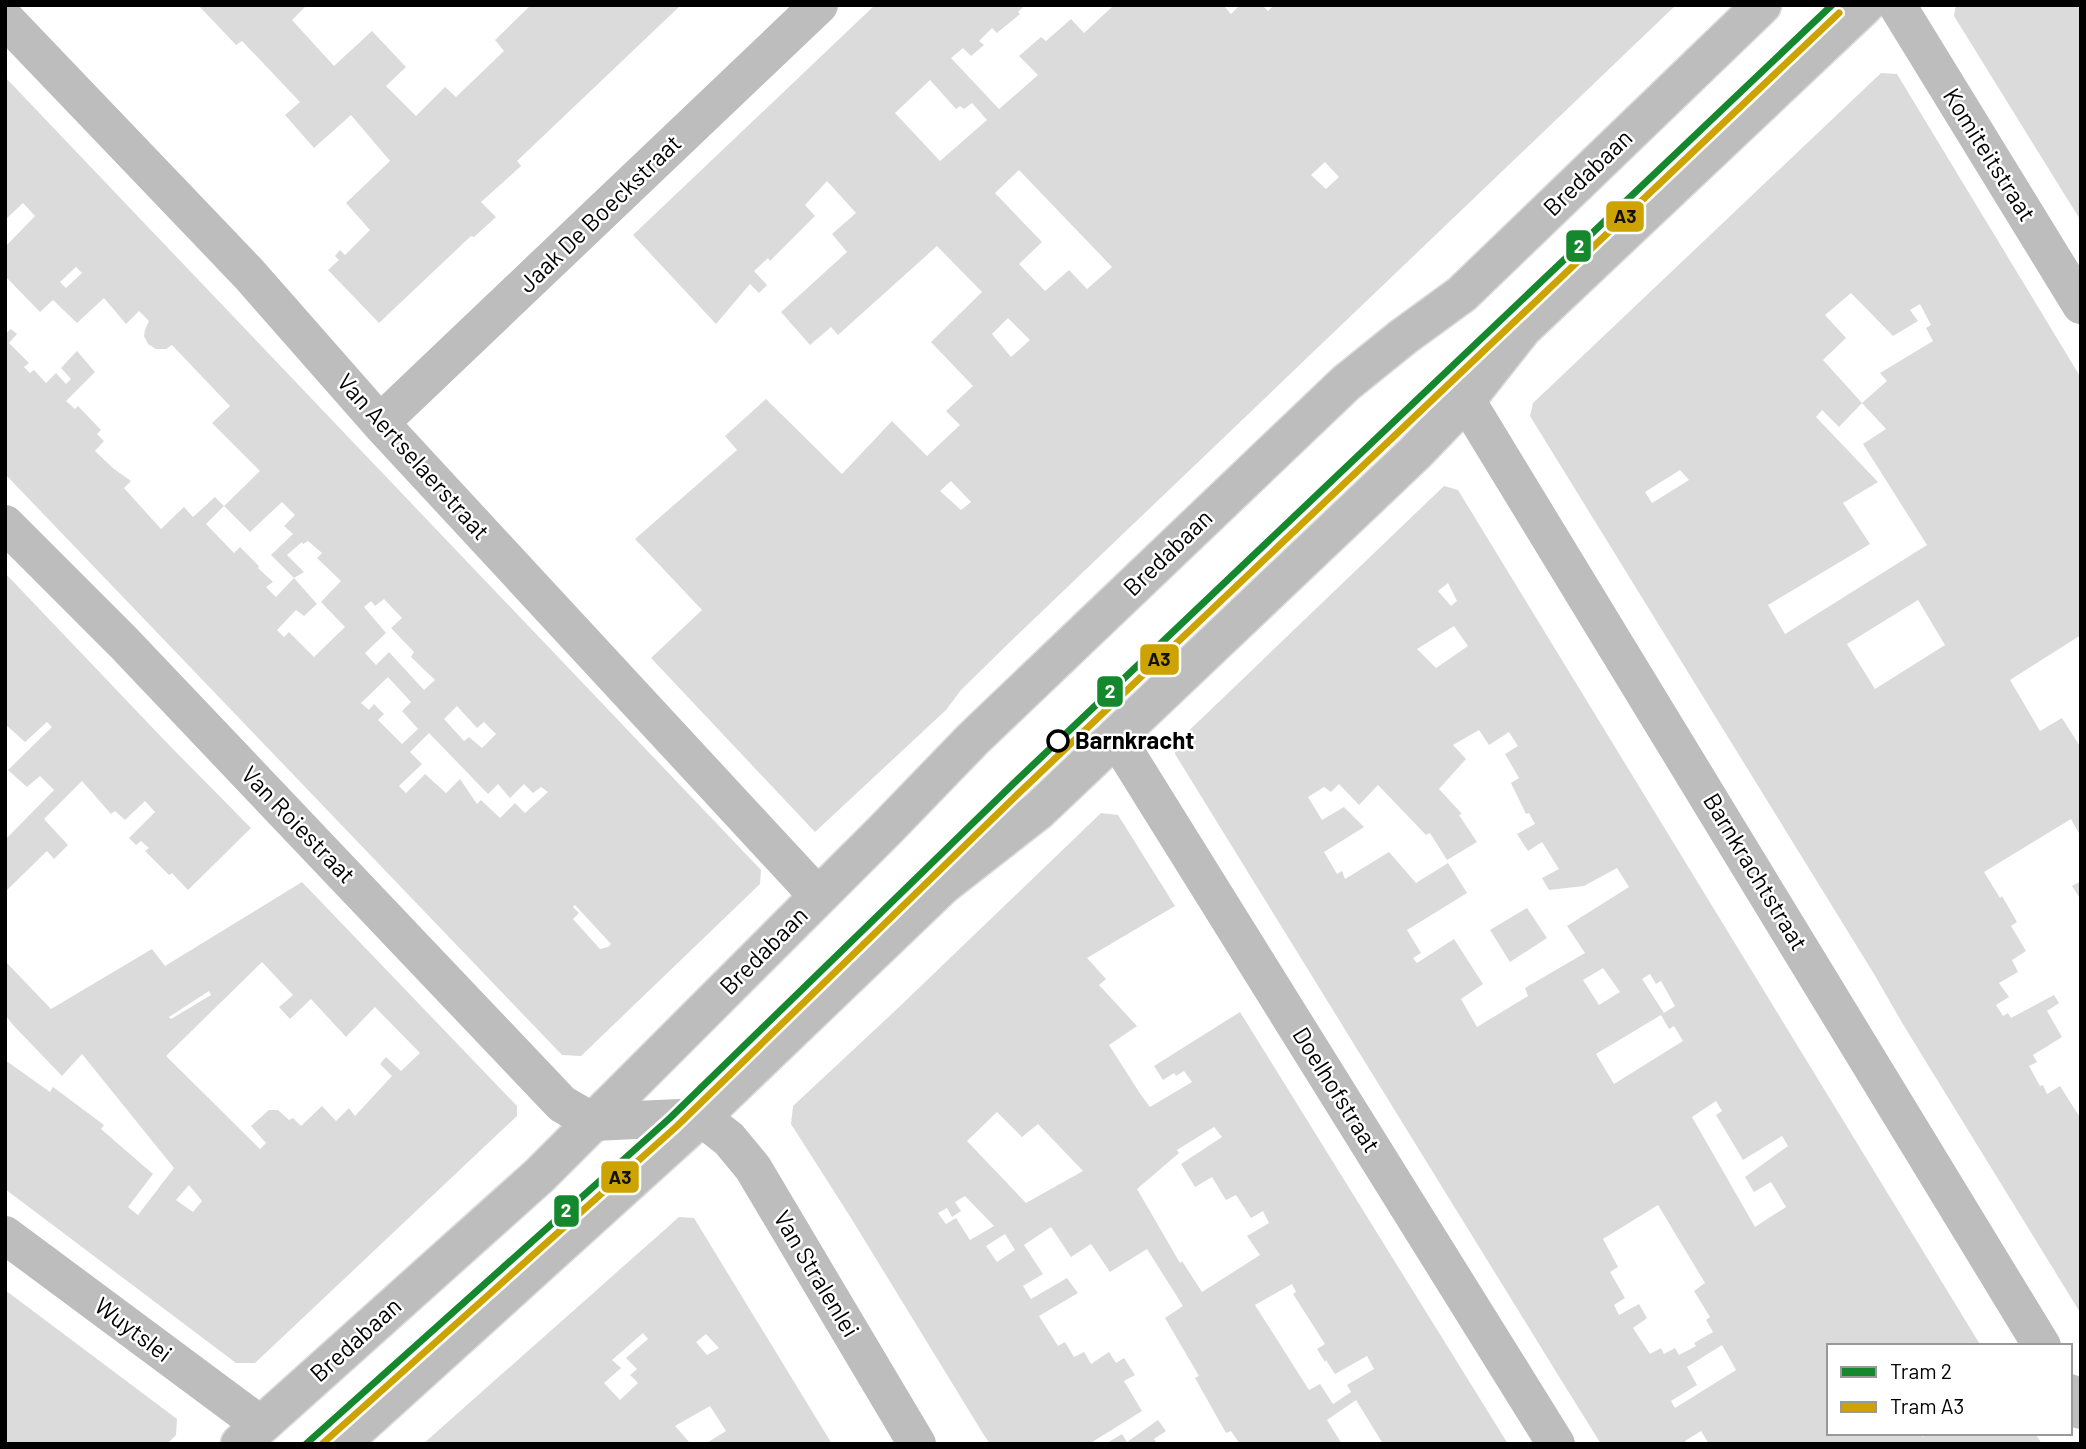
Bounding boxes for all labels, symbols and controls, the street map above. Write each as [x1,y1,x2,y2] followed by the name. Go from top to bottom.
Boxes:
[1938,82,2043,226] street label: Komiteitstraat
[1536,122,1637,221] street label: Bredabaan
[512,128,686,298] street label: Jaak De Boeckstraat
[1605,200,1645,233] line badge: A3
[1613,204,1637,227] text: A3
[1565,229,1592,263] line badge: 2
[1574,234,1584,257] text: 2
[332,367,496,545] street label: Van Aertselaerstraat
[1116,502,1217,601] street label: Bredabaan
[1139,643,1180,676] line badge: A3
[1147,647,1171,670] text: A3
[1096,675,1124,708] line badge: 2
[1105,679,1115,702] text: 2
[1075,725,1194,754] place label: Barnkracht
[1047,730,1069,752] marker: Barnkracht
[236,759,362,889] street label: Van Roiestraat
[1698,787,1815,955] street label: Barnkrachtstraat
[713,900,813,1000] street label: Bredabaan
[1287,1021,1387,1157] street label: Doelhofstraat
[600,1160,640,1194] line badge: A3
[608,1165,632,1188] text: A3
[553,1194,580,1228] line badge: 2
[561,1198,571,1221] text: 2
[768,1205,866,1342] street label: Van Stralenlei
[89,1290,178,1367] street label: Wuytslei
[304,1291,406,1387] street label: Bredabaan
[1827,1344,2072,1435] legend
[1890,1358,1952,1383] text: Tram 2
[1890,1393,1964,1418] text: Tram A3

